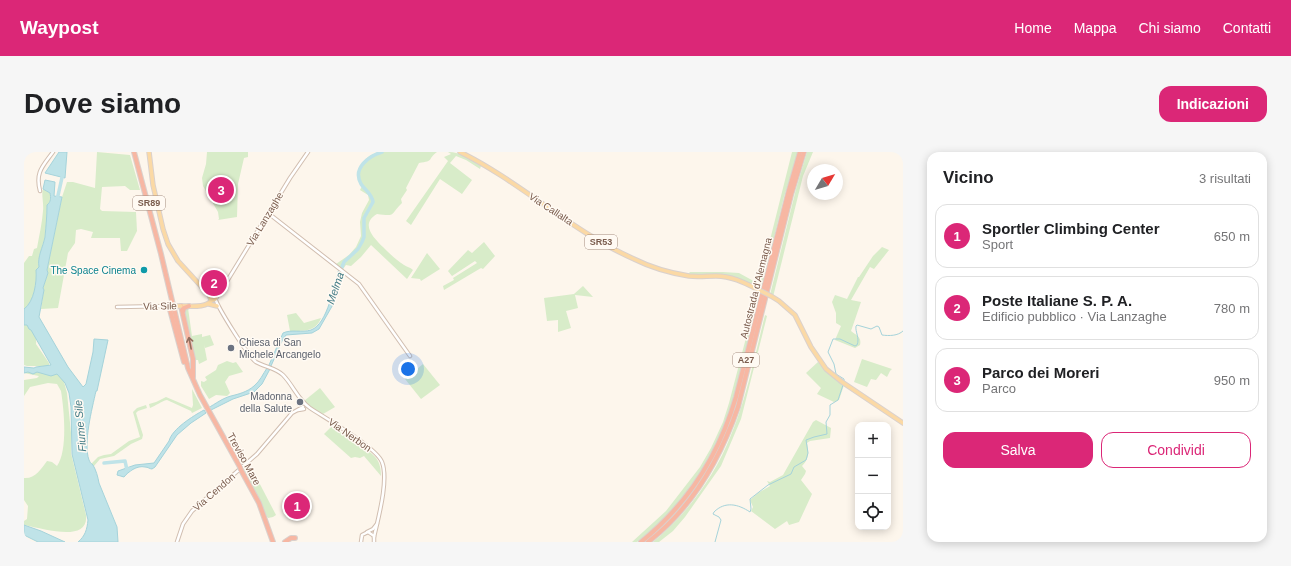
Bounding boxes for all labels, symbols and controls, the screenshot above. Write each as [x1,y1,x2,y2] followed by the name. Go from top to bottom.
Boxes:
[20,17,98,38] text: Waypost
[1014,20,1052,36] text: Home
[1074,20,1117,36] text: Mappa
[1139,20,1201,36] text: Chi siamo
[1223,20,1271,36] text: Contatti
[1159,86,1267,122] button: Indicazioni
[24,88,181,119] text: Dove siamo
[807,164,843,200] north arrow
[943,168,994,187] text: Vicino
[1199,171,1251,186] text: 3 risultati
[208,175,234,205] pin: 3
[245,190,286,248] street label: Via Lanzaghe
[527,191,575,228] street label: Via Callalta
[133,196,165,210] road number: SR89
[982,220,1160,237] text: Sportler Climbing Center
[953,229,961,244] text: 1
[1214,229,1250,244] text: 650 m
[585,235,617,249] road number: SR53
[738,236,774,340] street label: Autostrada d'Alemagna
[982,237,1013,252] text: Sport
[50,265,136,276] place label: The Space Cinema
[139,265,149,275] marker: The Space Cinema
[201,268,227,298] pin: 2
[324,270,346,306] water label: Melma
[982,292,1132,309] text: Poste Italiane S. P. A.
[143,300,177,312] street label: Via Sile
[953,301,961,316] text: 2
[1214,301,1250,316] text: 780 m
[982,309,1167,324] text: Edificio pubblico · Via Lanzaghe
[185,337,193,350] one-way arrow
[239,337,321,360] place label: Chiesa di San Michele Arcangelo
[226,343,236,353] marker: Chiesa di San Michele Arcangelo
[733,353,759,367] road number: A27
[398,359,418,379] your location
[982,364,1100,381] text: Parco dei Moreri
[953,373,961,388] text: 3
[1214,373,1250,388] text: 950 m
[982,381,1016,396] text: Parco
[240,391,292,414] place label: Madonna della Salute
[295,397,305,407] marker: Madonna della Salute
[72,400,88,452] water label: Fiume Sile
[326,416,374,454] street label: Via Nerbon
[855,422,891,530] map controls
[855,422,891,458] button: +
[225,431,263,487] street label: Treviso Mare
[943,432,1093,468] button: Salva
[1101,432,1251,468] button: Condividi
[855,458,891,494] button: −
[191,471,237,513] street label: Via Cendon
[284,491,310,521] pin: 1
[855,494,891,530] button: locate

